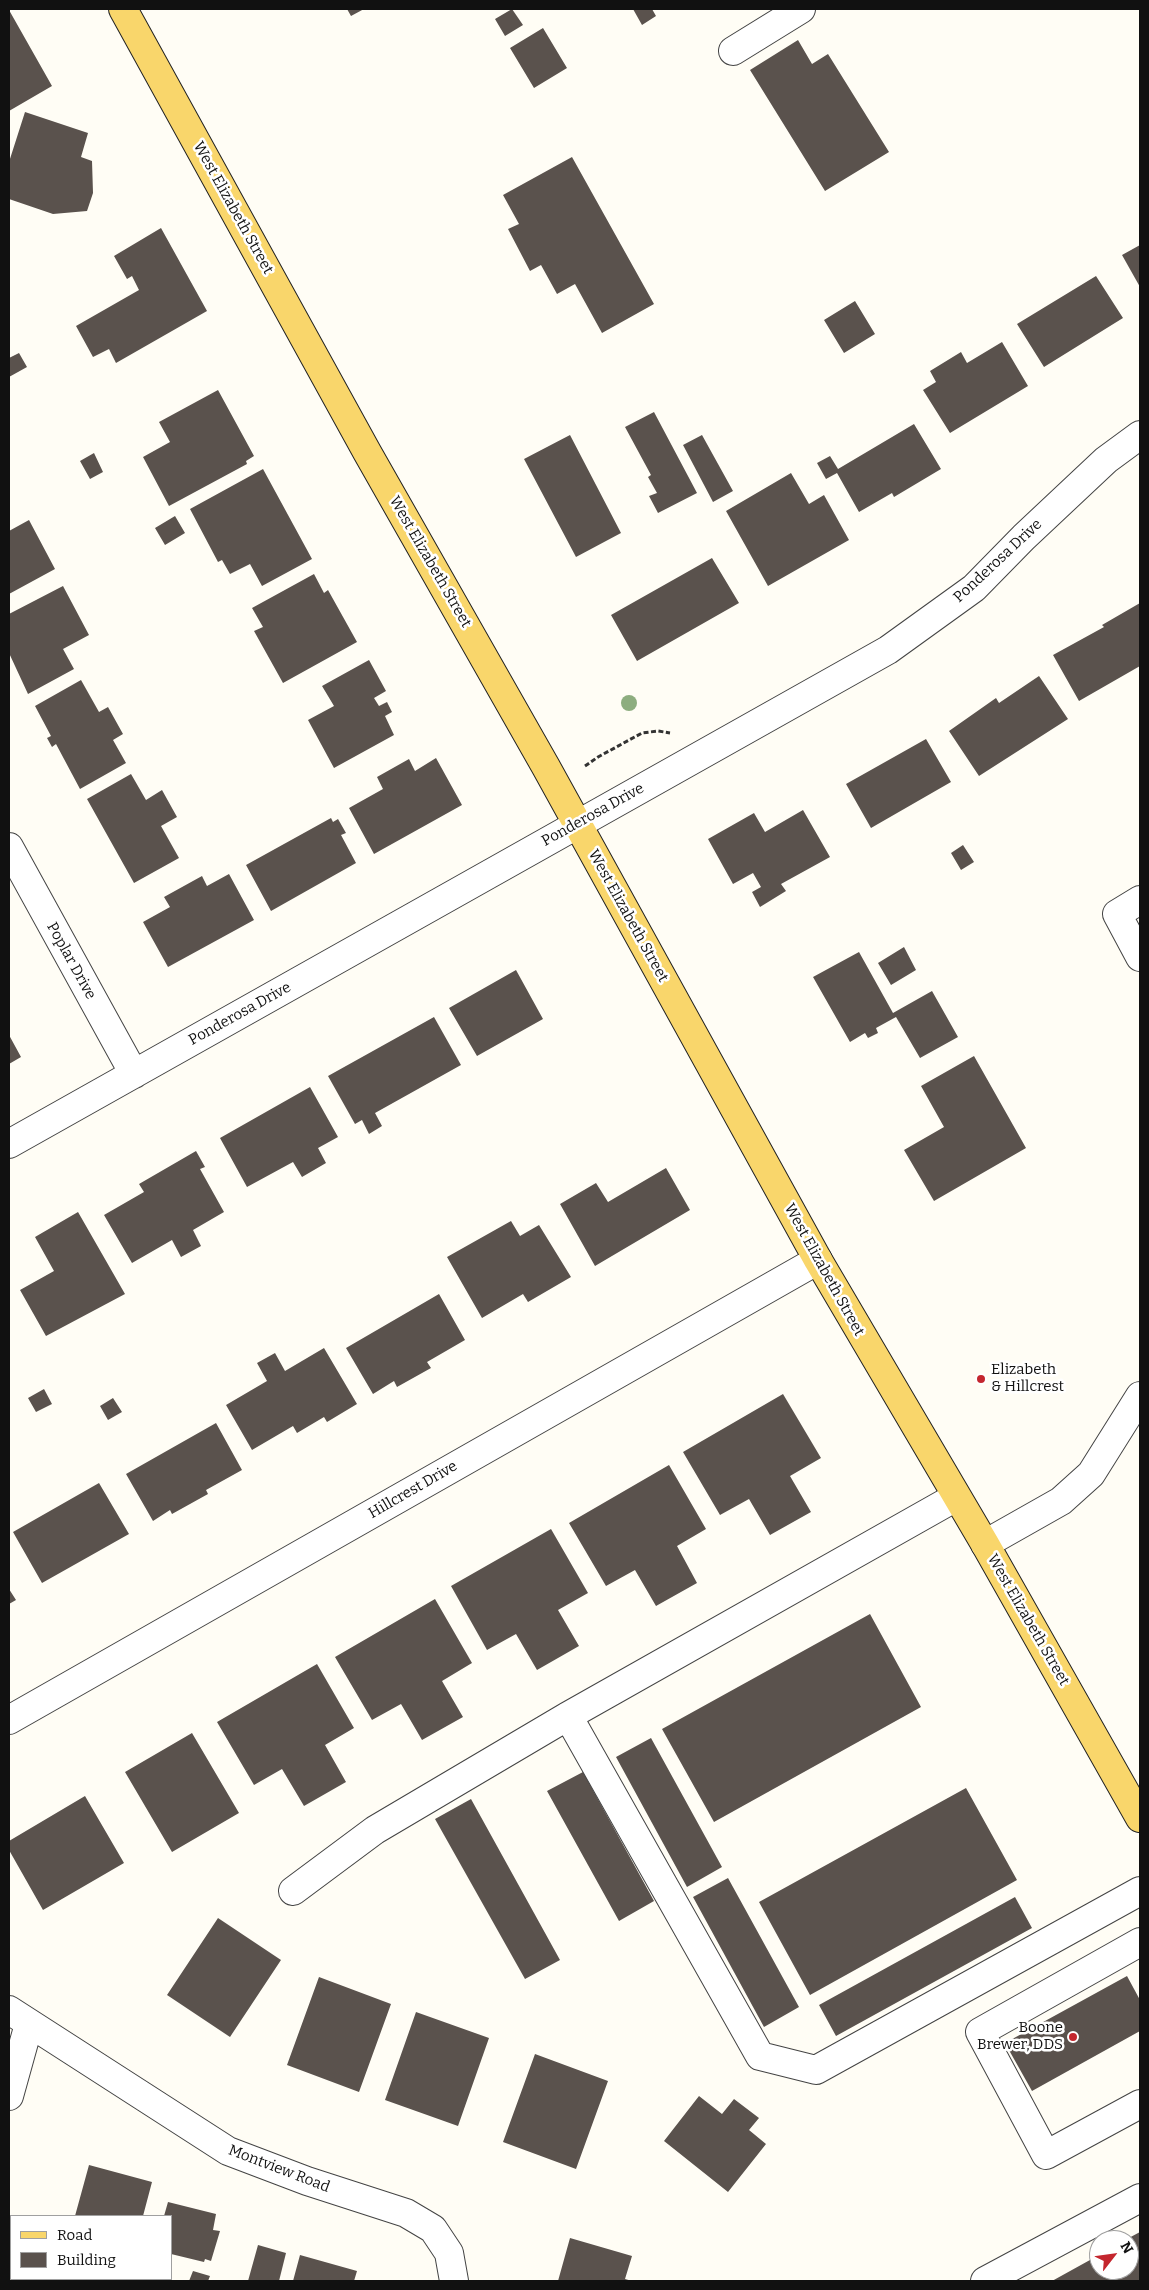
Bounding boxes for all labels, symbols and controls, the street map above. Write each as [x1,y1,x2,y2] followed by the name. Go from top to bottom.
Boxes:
[189,139,277,277] street label: West Elizabeth Street
[385,493,475,631] street label: West Elizabeth Street
[950,515,1046,607] street label: Ponderosa Drive
[539,779,647,851] street label: Ponderosa Drive
[584,847,672,985] street label: West Elizabeth Street
[42,919,100,1003] street label: Poplar Drive
[186,978,294,1050] street label: Ponderosa Drive
[780,1201,868,1339] street label: West Elizabeth Street
[991,1361,1064,1396] place label: Elizabeth & Hillcrest
[975,1373,987,1385] marker: Elizabeth & Hillcrest
[365,1457,461,1523] street label: Hillcrest Drive
[983,1551,1073,1689] street label: West Elizabeth Street
[977,2019,1063,2054] place label: Boone Brewer, DDS
[1067,2031,1079,2043] marker: Boone Brewer, DDS
[226,2141,332,2197] street label: Montview Road
[10,2215,172,2280] legend
[57,2226,92,2244] text: Road
[1089,2230,1139,2280] north arrow
[1116,2239,1137,2257] text: N
[57,2251,116,2269] text: Building

